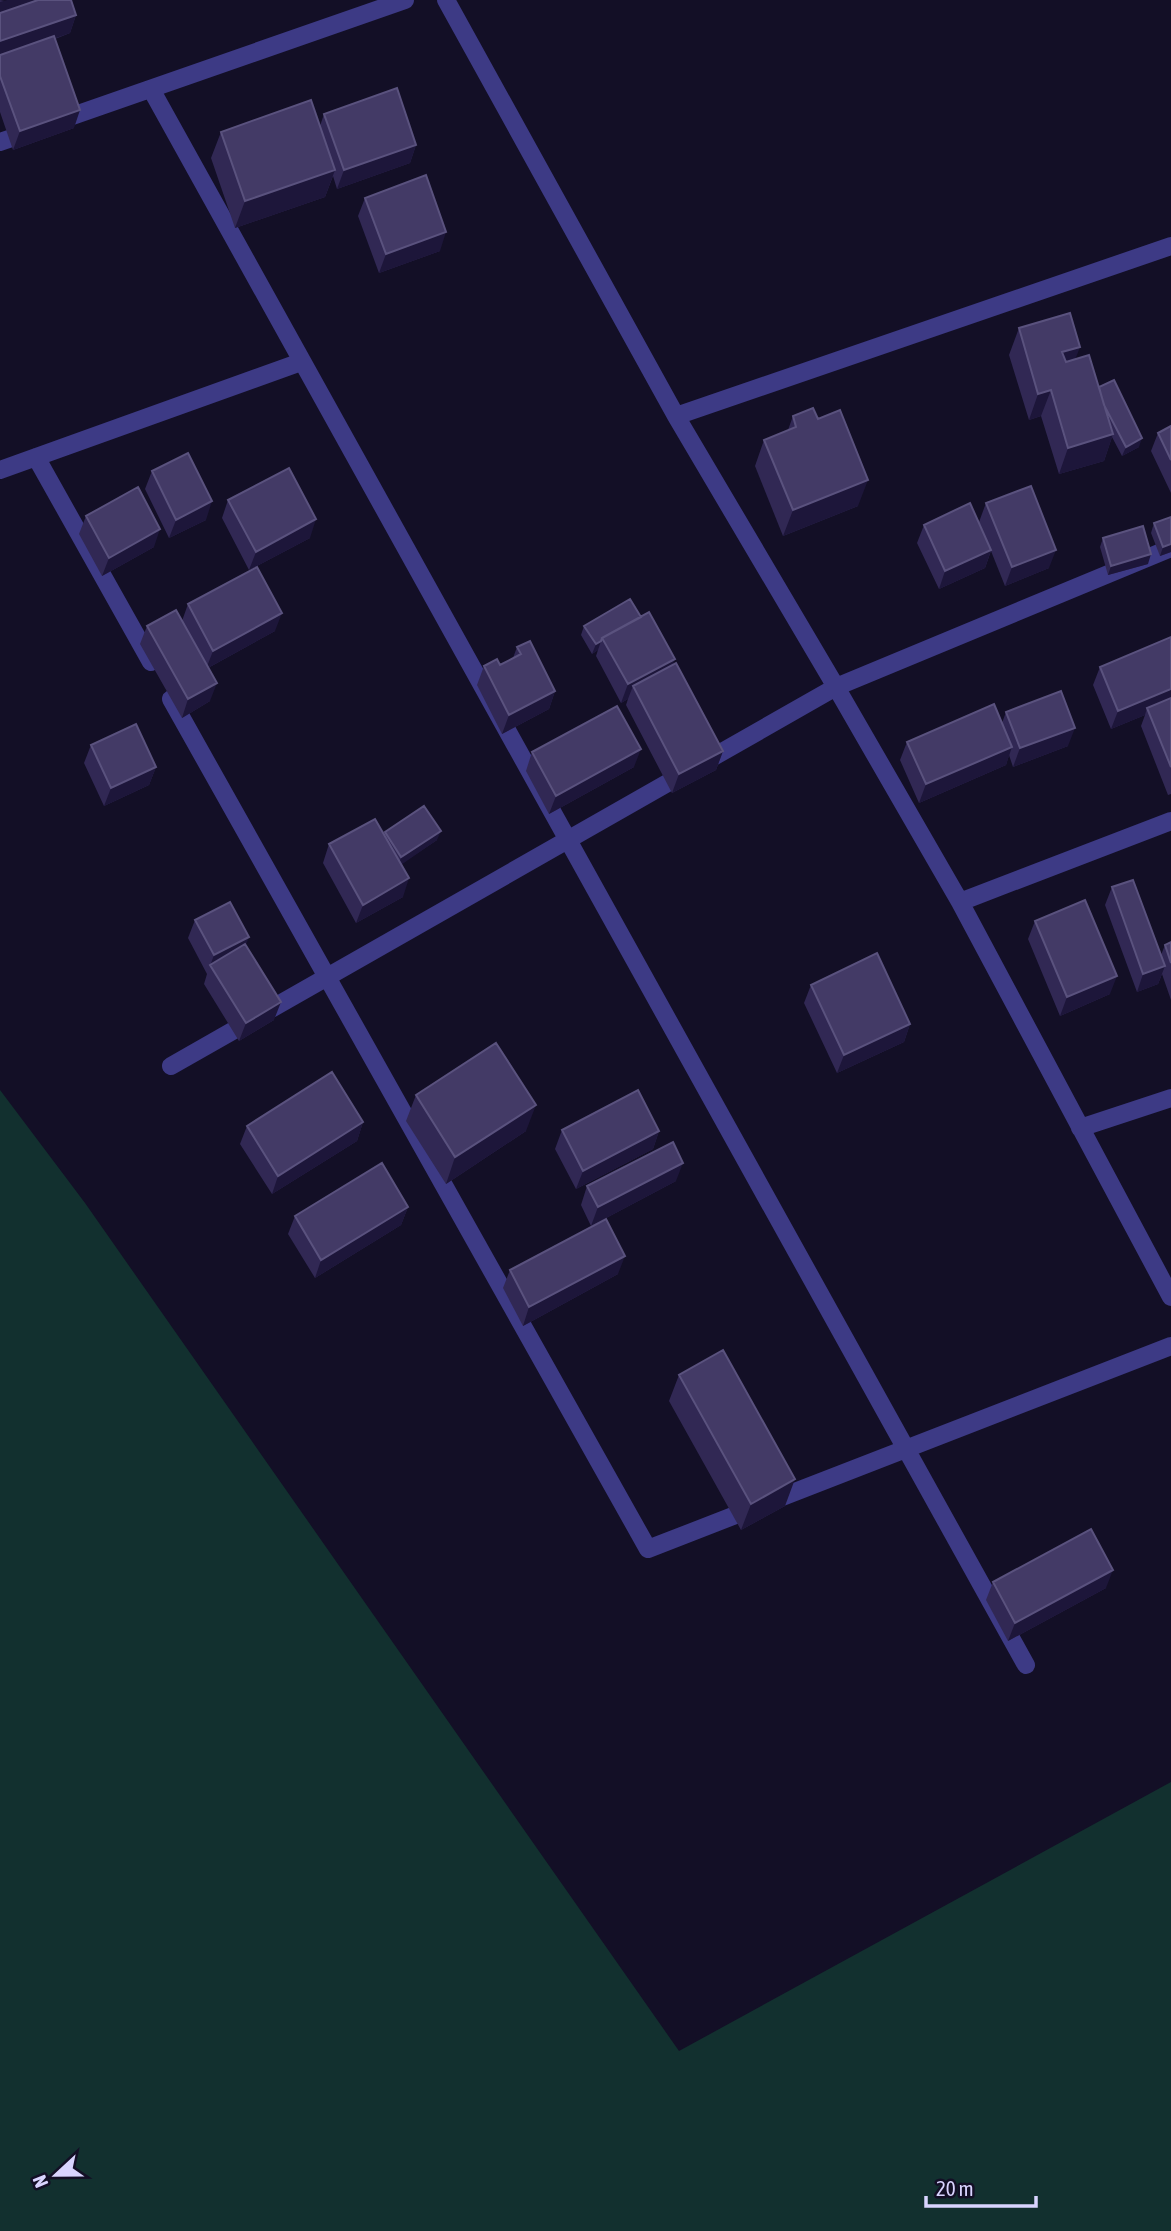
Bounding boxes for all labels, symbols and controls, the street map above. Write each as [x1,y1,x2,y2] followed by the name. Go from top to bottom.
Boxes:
[21,2140,91,2210] north arrow
[926,2164,1036,2208] scale bar
[28,2172,53,2191] text: N
[936,2176,974,2200] text: 20 m

